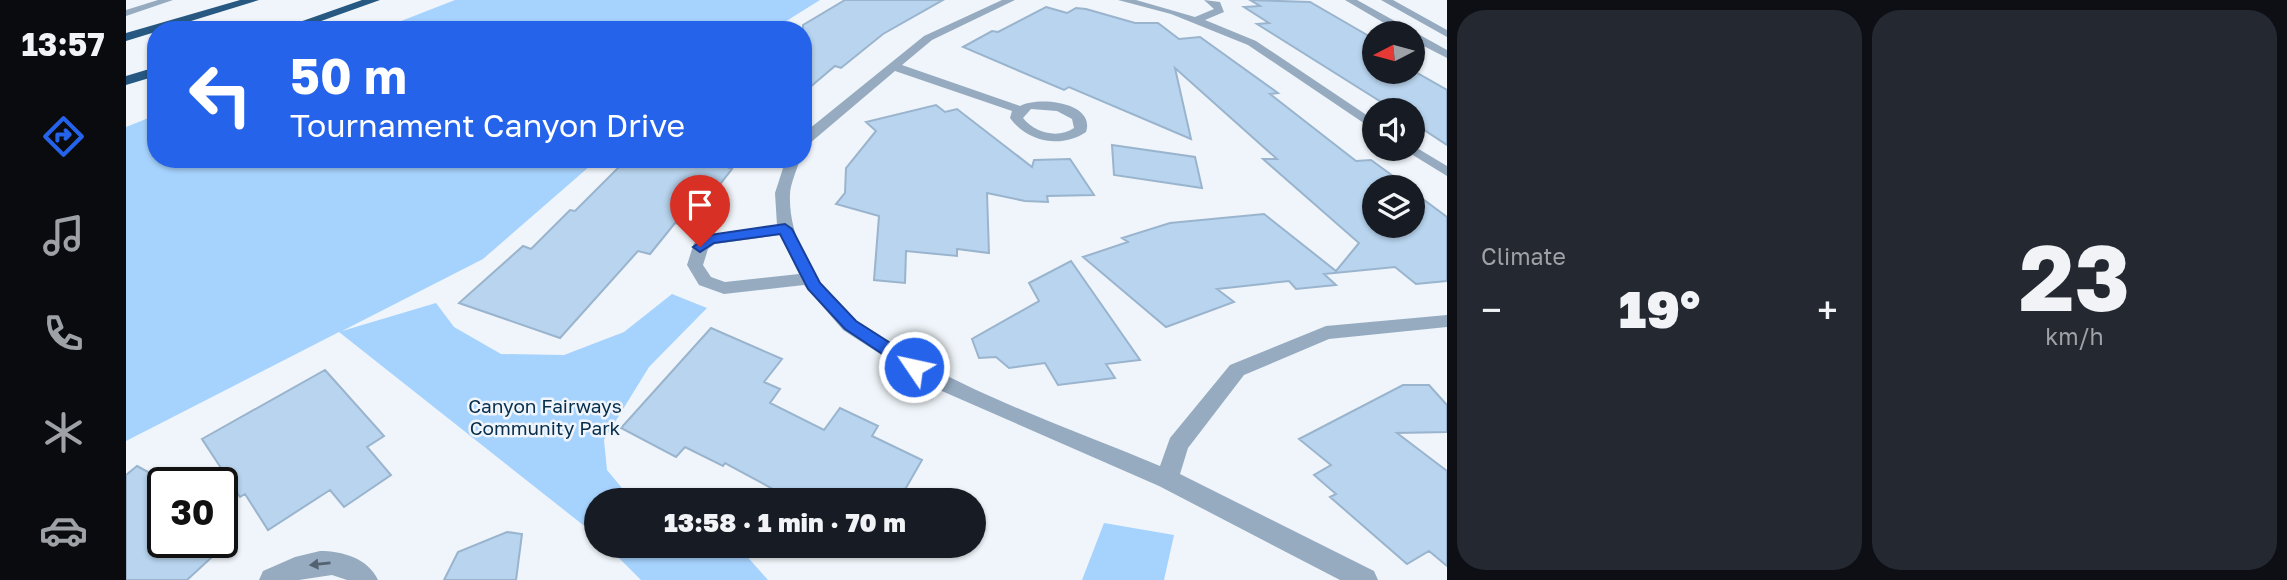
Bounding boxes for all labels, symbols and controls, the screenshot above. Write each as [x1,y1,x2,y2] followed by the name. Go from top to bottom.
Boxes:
[1362,21,1424,84] north arrow
[1362,21,1425,238] map controls
[21,25,105,63] text: 13:57
[290,46,407,105] text: 50 m
[175,49,266,140] icon: left
[1362,98,1425,161] button: sound
[290,106,685,144] text: Tournament Canyon Drive
[39,112,88,161] icon: directions
[670,175,730,247] pin
[1362,175,1425,238] button: layers
[681,186,719,224] icon: arrive
[39,211,88,260] icon: music
[2019,222,2130,331] text: 23
[1481,242,1566,270] text: Climate
[1619,277,1700,339] text: 19°
[1481,287,1502,332] text: −
[1817,287,1838,332] text: +
[39,309,88,358] icon: phone
[2045,322,2104,350] text: km/h
[877,330,951,404] position arrow
[468,394,622,439] park label: Canyon Fairways Community Park
[39,408,88,457] icon: climate
[147,467,238,558] speed limit sign: 30
[39,506,88,555] icon: car
[664,507,906,538] text: 13:58 · 1 min · 70 m
[309,559,331,570] one-way arrow

